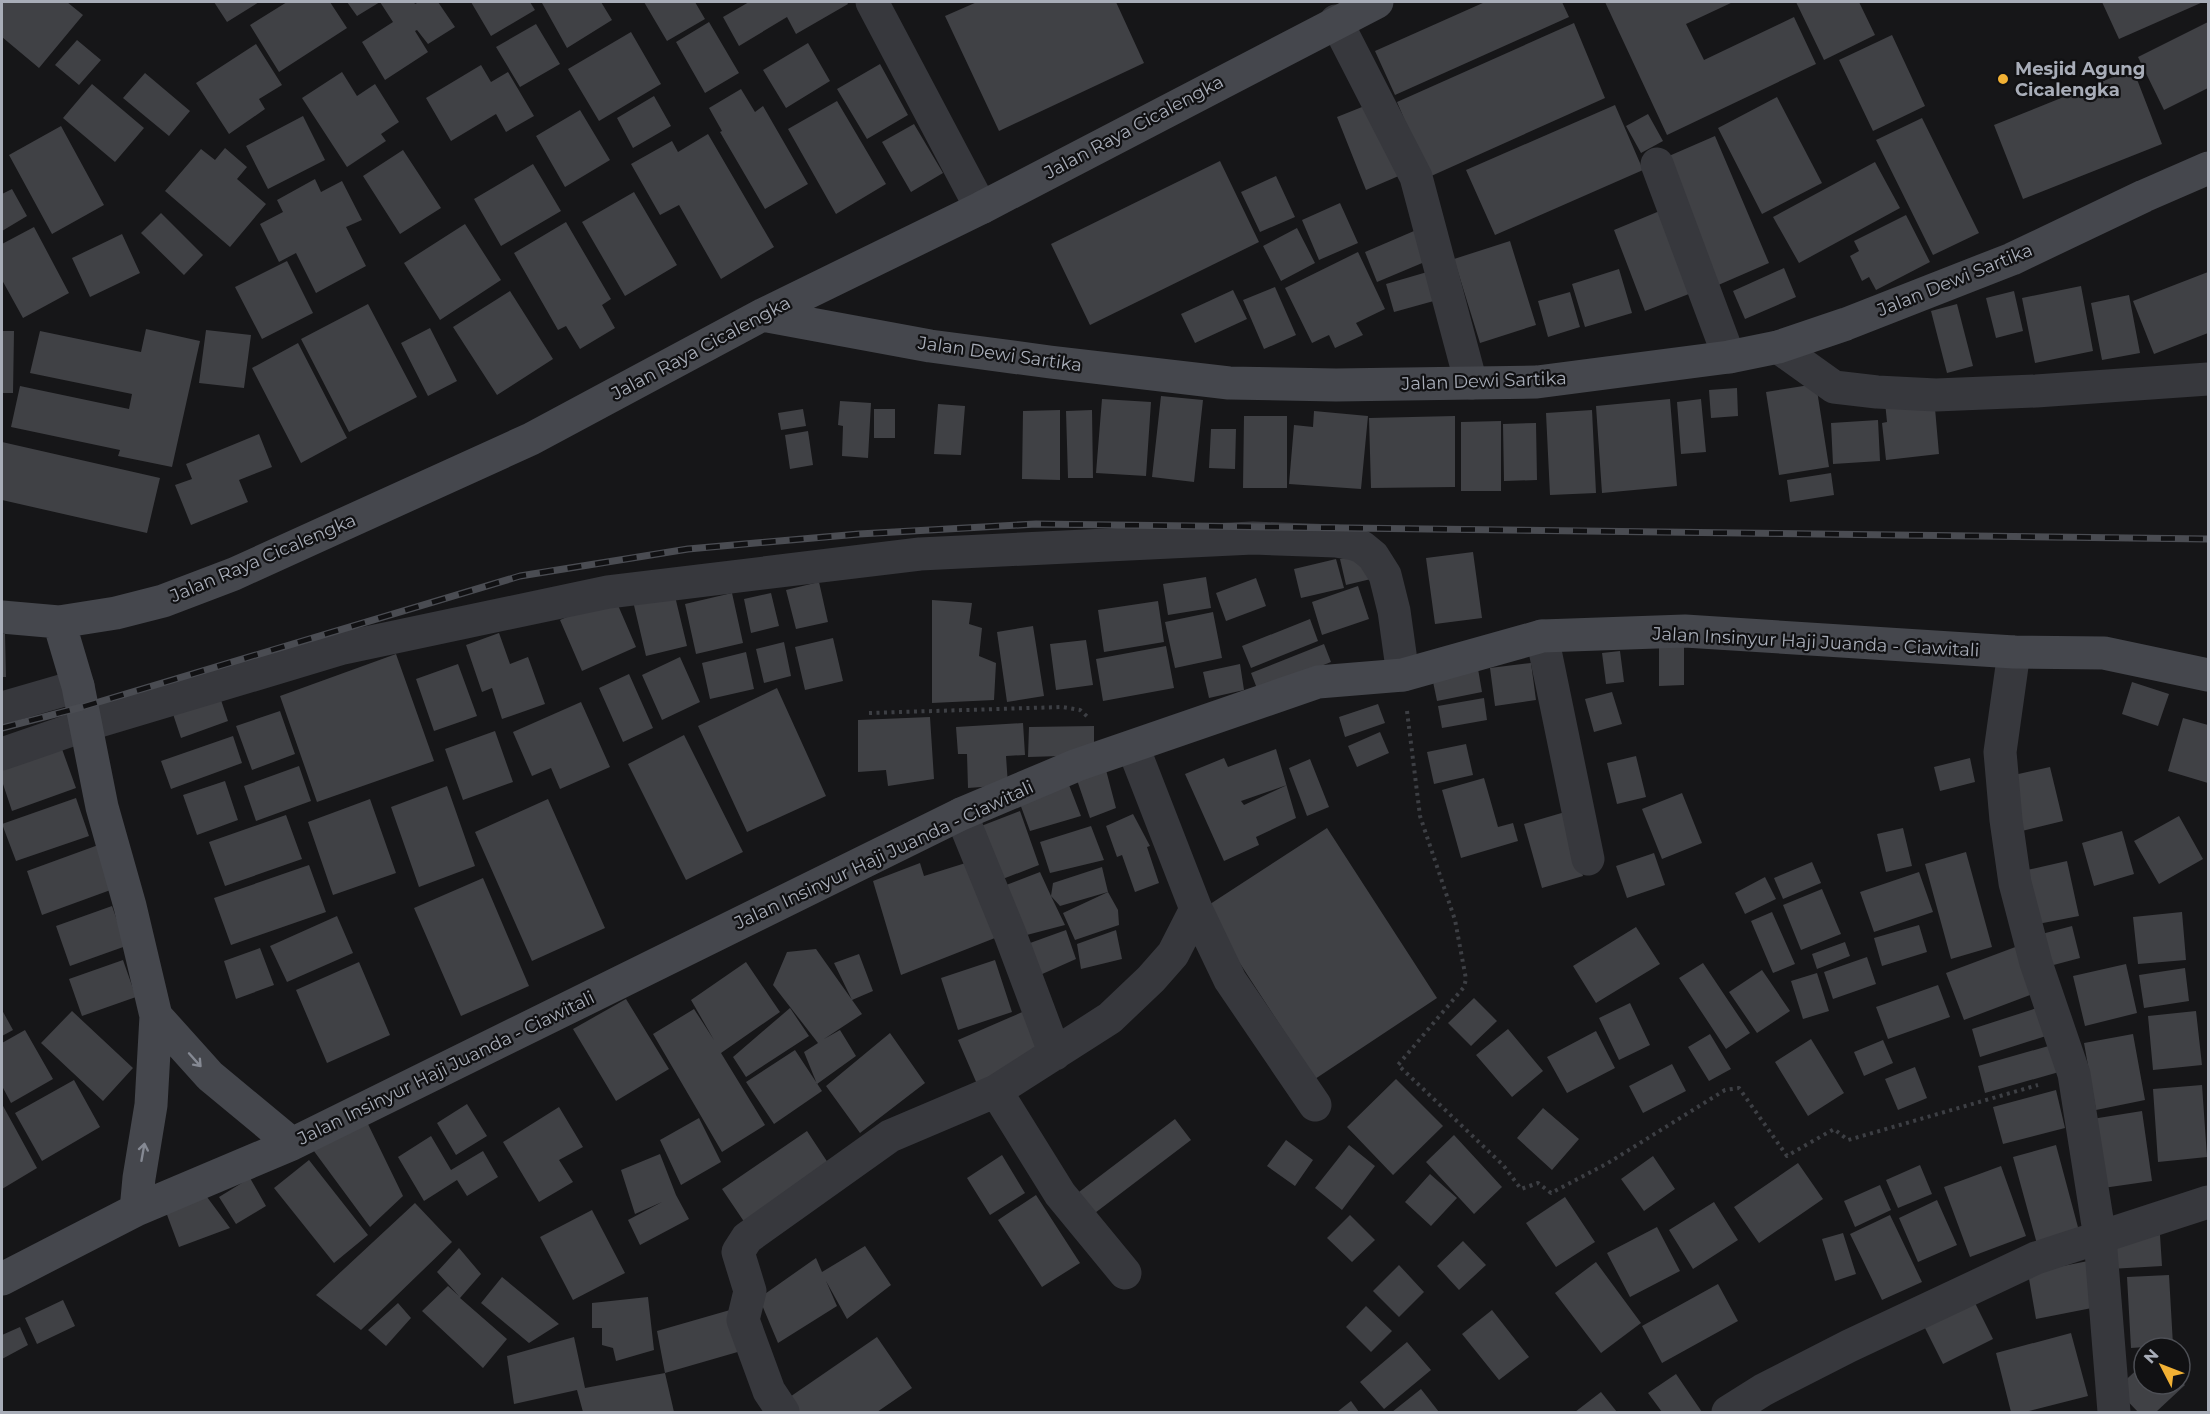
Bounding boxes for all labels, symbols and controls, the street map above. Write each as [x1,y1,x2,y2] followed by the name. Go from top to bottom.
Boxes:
[2015,58,2145,101] place label: Mesjid Agung Cicalengka
[1040,70,1227,184] street label: Jalan Raya Cicalengka
[1996,72,2010,86] marker: Mesjid Agung Cicalengka
[1873,239,2036,322] street label: Jalan Dewi Sartika
[607,291,794,405] street label: Jalan Raya Cicalengka
[916,331,1083,376] street label: Jalan Dewi Sartika
[1400,367,1567,395] street label: Jalan Dewi Sartika
[166,509,359,608] street label: Jalan Raya Cicalengka
[1651,622,1980,662] street label: Jalan Insinyur Haji Juanda - Ciawitali
[730,776,1037,935] street label: Jalan Insinyur Haji Juanda - Ciawitali
[293,986,598,1150] street label: Jalan Insinyur Haji Juanda - Ciawitali
[188,1052,202,1067] one-way arrow
[138,1143,149,1163] one-way arrow
[2132,1336,2192,1396] north arrow
[2140,1345,2163,1367] text: N

